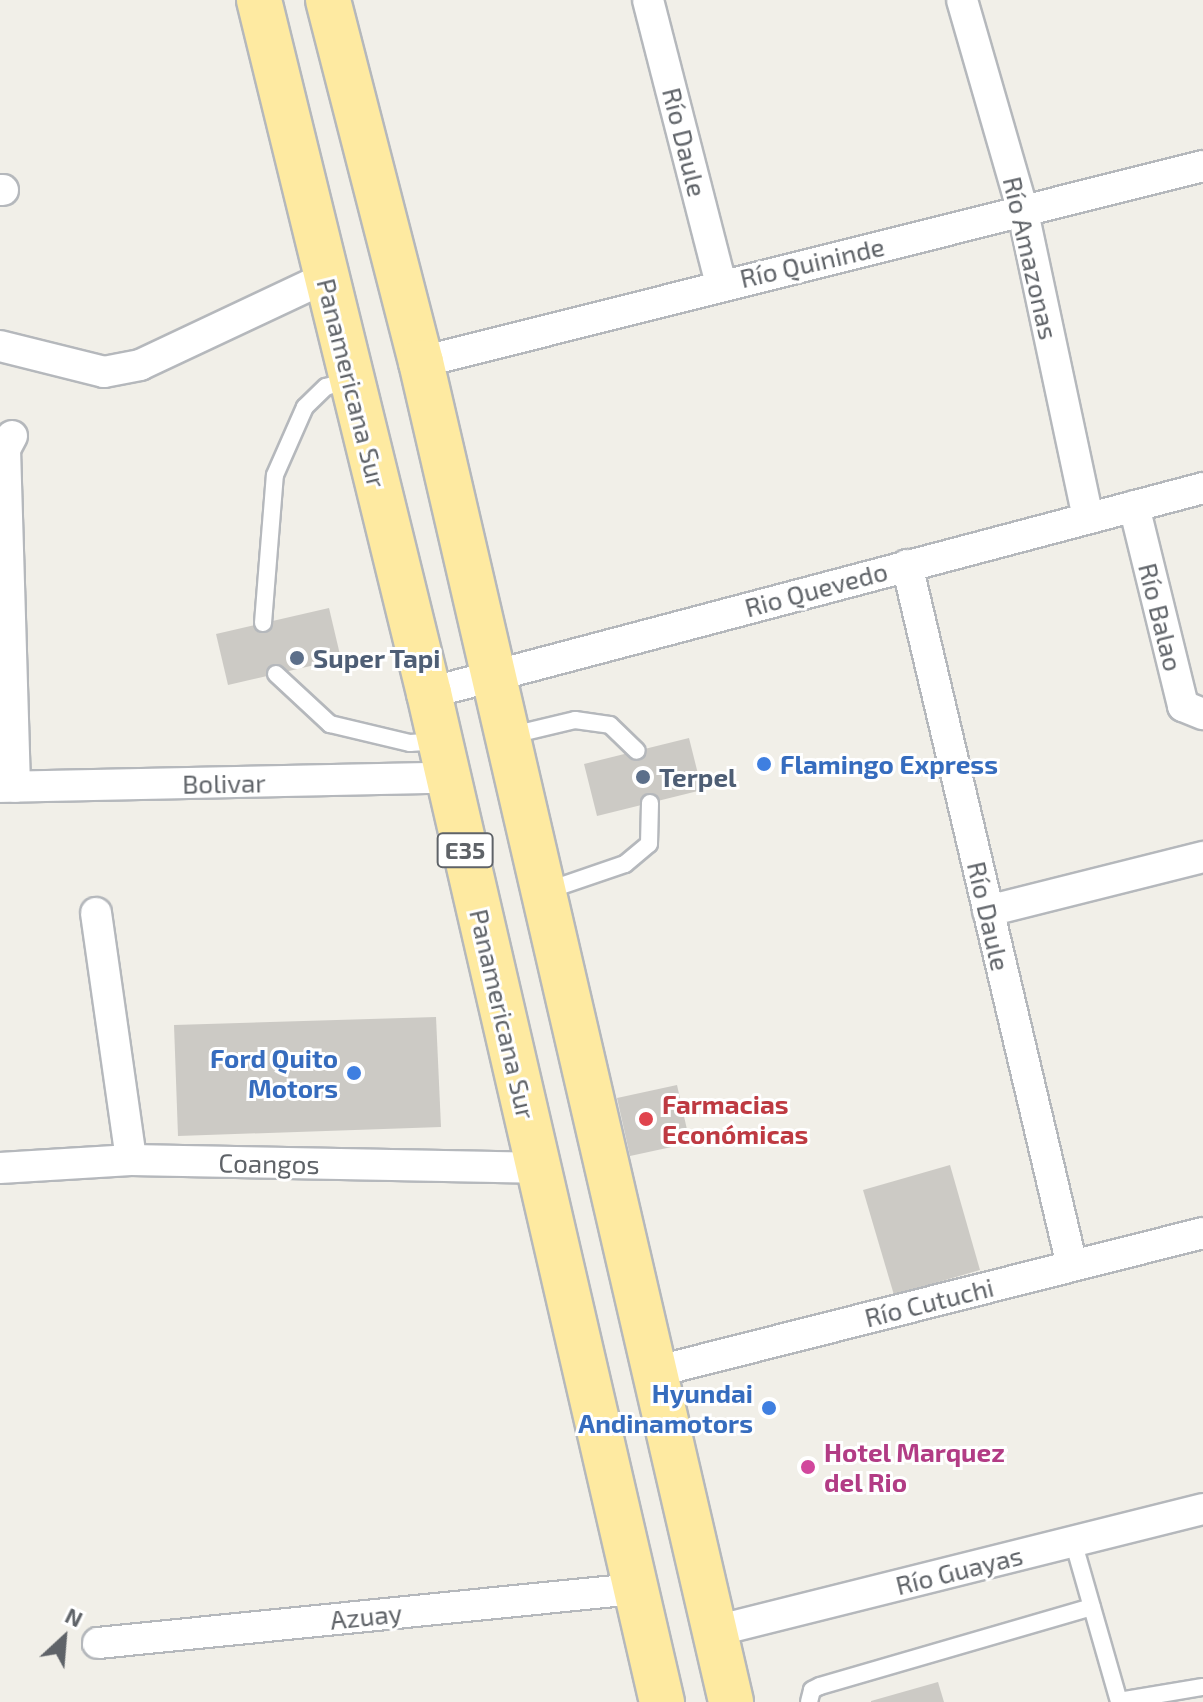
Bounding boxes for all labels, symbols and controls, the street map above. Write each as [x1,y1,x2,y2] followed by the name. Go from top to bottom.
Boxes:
[656,84,714,200] street label: Río Daule
[997,173,1065,343] street label: Río Amazonas
[737,230,887,294] street label: Río Quininde
[311,275,393,491] street label: Panamericana Sur
[741,555,891,623] street label: Rio Quevedo
[1133,560,1189,674] street label: Río Balao
[313,642,442,674] place label: Super Tapi
[288,649,306,667] marker: Super Tapi
[780,748,998,780] place label: Flamingo Express
[755,755,773,773] marker: Flamingo Express
[659,761,737,793] place label: Terpel
[182,767,266,799] street label: Bolivar
[634,768,652,786] marker: Terpel
[435,830,495,870] road number: E35
[961,858,1017,974] street label: Río Daule
[464,906,542,1122] street label: Panamericana Sur
[210,1042,338,1104] place label: Ford Quito Motors
[345,1064,363,1082] marker: Ford Quito Motors
[662,1088,808,1150] place label: Farmacias Económicas
[637,1110,655,1128] marker: Farmacias Económicas
[218,1147,320,1179] street label: Coangos
[861,1271,997,1333] street label: Río Cutuchi
[578,1377,753,1438] place label: Hyundai Andinamotors
[760,1399,778,1417] marker: Hyundai Andinamotors
[824,1436,1005,1498] place label: Hotel Marquez del Rio
[799,1458,817,1476] marker: Hotel Marquez del Rio
[892,1539,1026,1601] street label: Río Guayas
[328,1597,404,1635] street label: Azuay
[24,1598,104,1678] north arrow
[62,1601,87,1632] text: N

